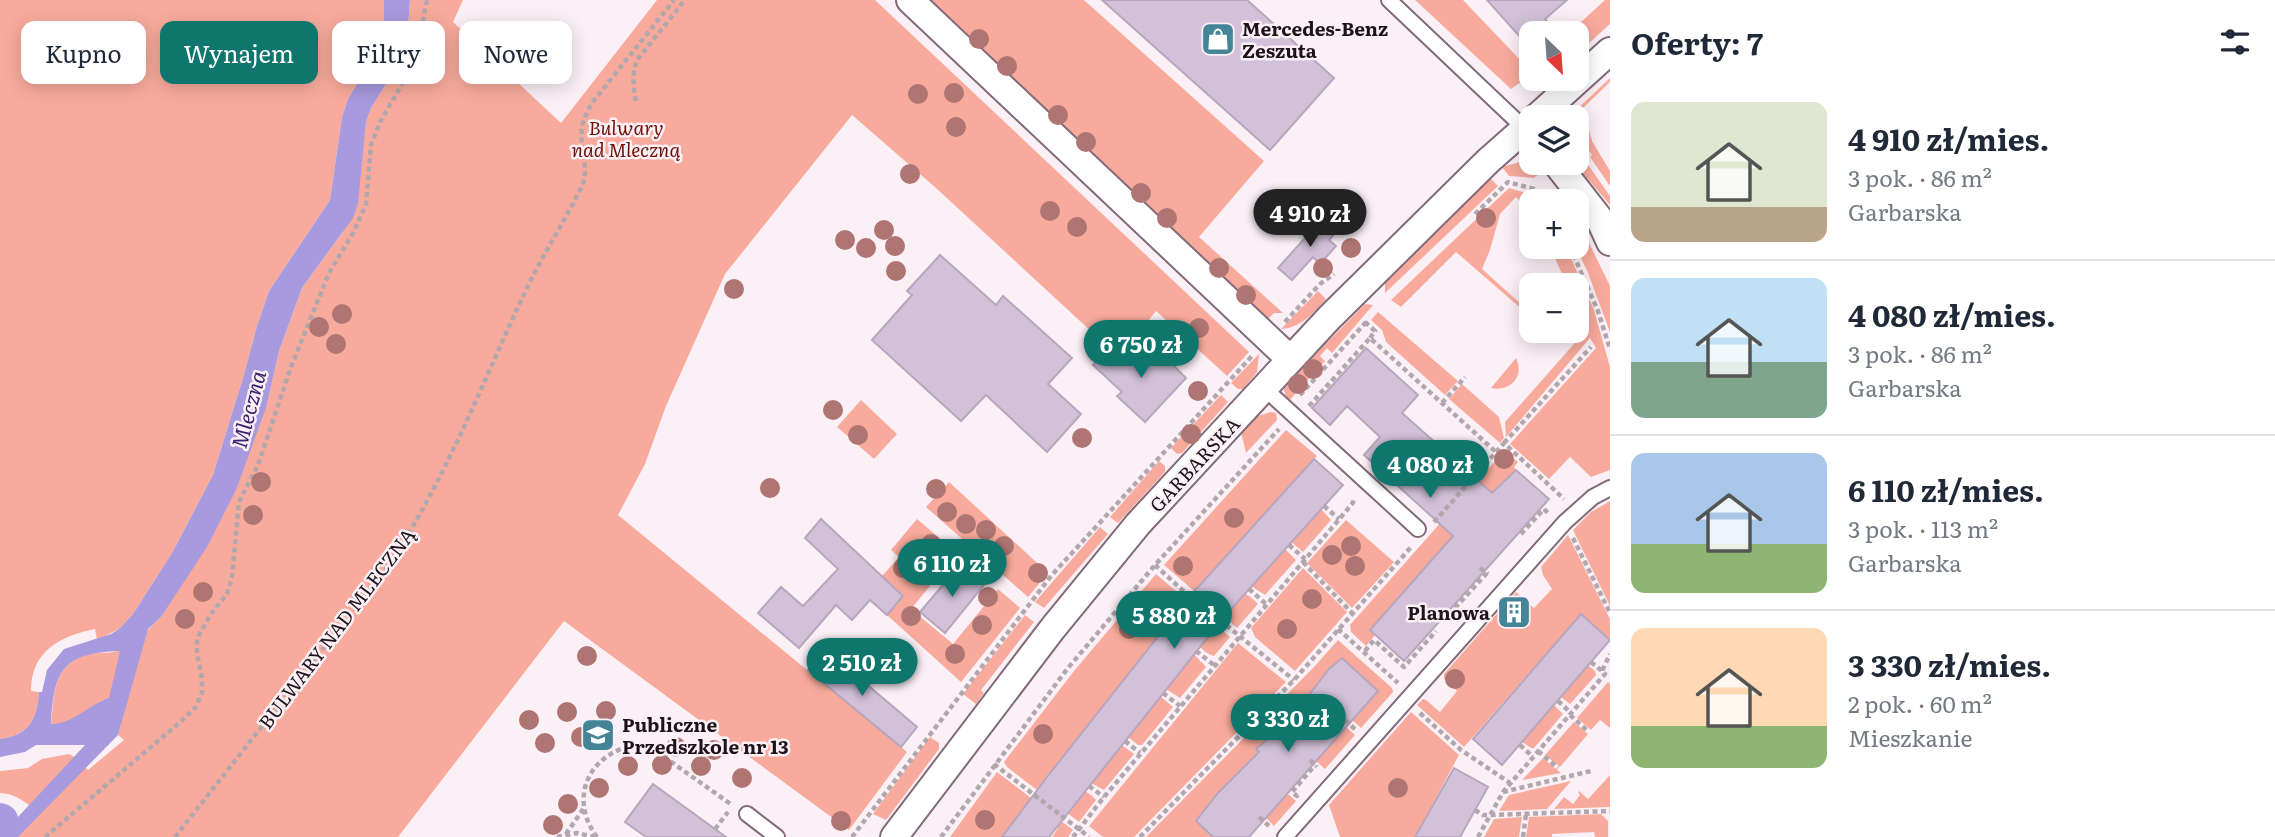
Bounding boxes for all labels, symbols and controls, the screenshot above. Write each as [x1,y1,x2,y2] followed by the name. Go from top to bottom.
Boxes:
[1242,14,1388,64] place label: Mercedes-Benz Zeszuta
[1199,20,1237,58] shop icon: Mercedes-Benz Zeszuta
[1631,20,1763,64] text: Oferty: 7
[21,21,146,84] chip: Kupno
[160,21,318,84] chip: Wynajem
[332,21,445,84] chip: Filtry
[459,21,572,84] chip: Nowe
[1519,21,1589,91] north arrow
[1519,21,1589,343] map controls
[2216,23,2254,61] icon: filters
[1519,105,1589,175] button: layers
[572,113,680,163] park label: Bulwary nad Mleczną
[1848,116,2049,160] text: 4 910 zł/mies.
[1687,130,1771,214] icon: home
[1848,160,1992,194] text: 3 pok. · 86 m²
[1519,189,1589,259] button: +
[1238,190,1382,249] pin: 4 910 zł
[1848,194,1962,228] text: Garbarska
[1269,195,1351,229] text: 4 910 zł
[1519,273,1589,343] button: −
[1848,292,2056,336] text: 4 080 zł/mies.
[1687,306,1771,390] icon: home
[1069,320,1213,380] pin: 6 750 zł
[1100,326,1182,360] text: 6 750 zł
[1848,336,1992,370] text: 3 pok. · 86 m²
[222,367,272,451] water label: Mleczna
[1848,370,1962,404] text: Garbarska
[1142,410,1246,518] street label: GARBARSKA
[1358,440,1502,500] pin: 4 080 zł
[1387,446,1473,480] text: 4 080 zł
[1848,467,2044,511] text: 6 110 zł/mies.
[1687,481,1771,565] icon: home
[1848,511,1998,545] text: 3 pok. · 113 m²
[251,522,421,734] street label: BULWARY NAD MLECZNĄ
[880,540,1024,599] pin: 6 110 zł
[914,545,990,579] text: 6 110 zł
[1848,545,1962,579] text: Garbarska
[1102,592,1246,651] pin: 5 880 zł
[1495,593,1533,631] building icon: Planowa
[1132,597,1216,631] text: 5 880 zł
[1407,598,1490,626] place label: Planowa
[790,638,934,698] pin: 2 510 zł
[1848,642,2051,686] text: 3 330 zł/mies.
[823,644,901,678] text: 2 510 zł
[1687,656,1771,740] icon: home
[1848,686,1992,720] text: 2 pok. · 60 m²
[1216,694,1360,754] pin: 3 330 zł
[1247,700,1329,734] text: 3 330 zł
[622,710,789,760] place label: Publiczne Przedszkole nr 13
[579,716,617,754] school or university icon: Publiczne Przedszkole nr 13
[1848,720,1973,754] text: Mieszkanie

